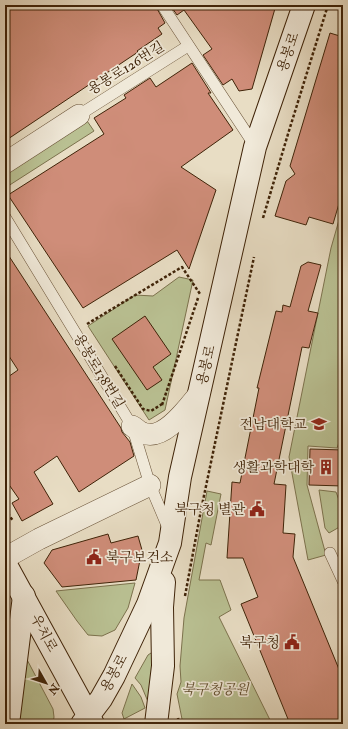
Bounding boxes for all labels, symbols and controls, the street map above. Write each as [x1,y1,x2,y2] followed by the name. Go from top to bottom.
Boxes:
[273,30,303,74] street label: 용봉로
[85,38,167,98] street label: 용봉로126번길
[70,330,128,412] street label: 용봉로138번길
[193,343,219,387] street label: 용봉로
[310,415,328,433] school or university icon: 전남대학교
[239,416,307,433] place label: 전남대학교
[317,458,335,476] building icon: 생활과학대학
[233,459,314,476] place label: 생활과학대학
[248,500,266,518] public building icon: 북구청 별관
[174,501,245,518] place label: 북구청 별관
[85,548,103,566] public building icon: 북구보건소
[106,549,174,566] place label: 북구보건소
[27,611,61,655] street label: 우치로
[283,633,301,651] public building icon: 북구청
[239,634,280,651] place label: 북구청
[97,651,131,695] street label: 용봉로
[26,663,66,703] north arrow
[45,680,62,698] text: N
[181,681,250,698] park label: 북구청공원

